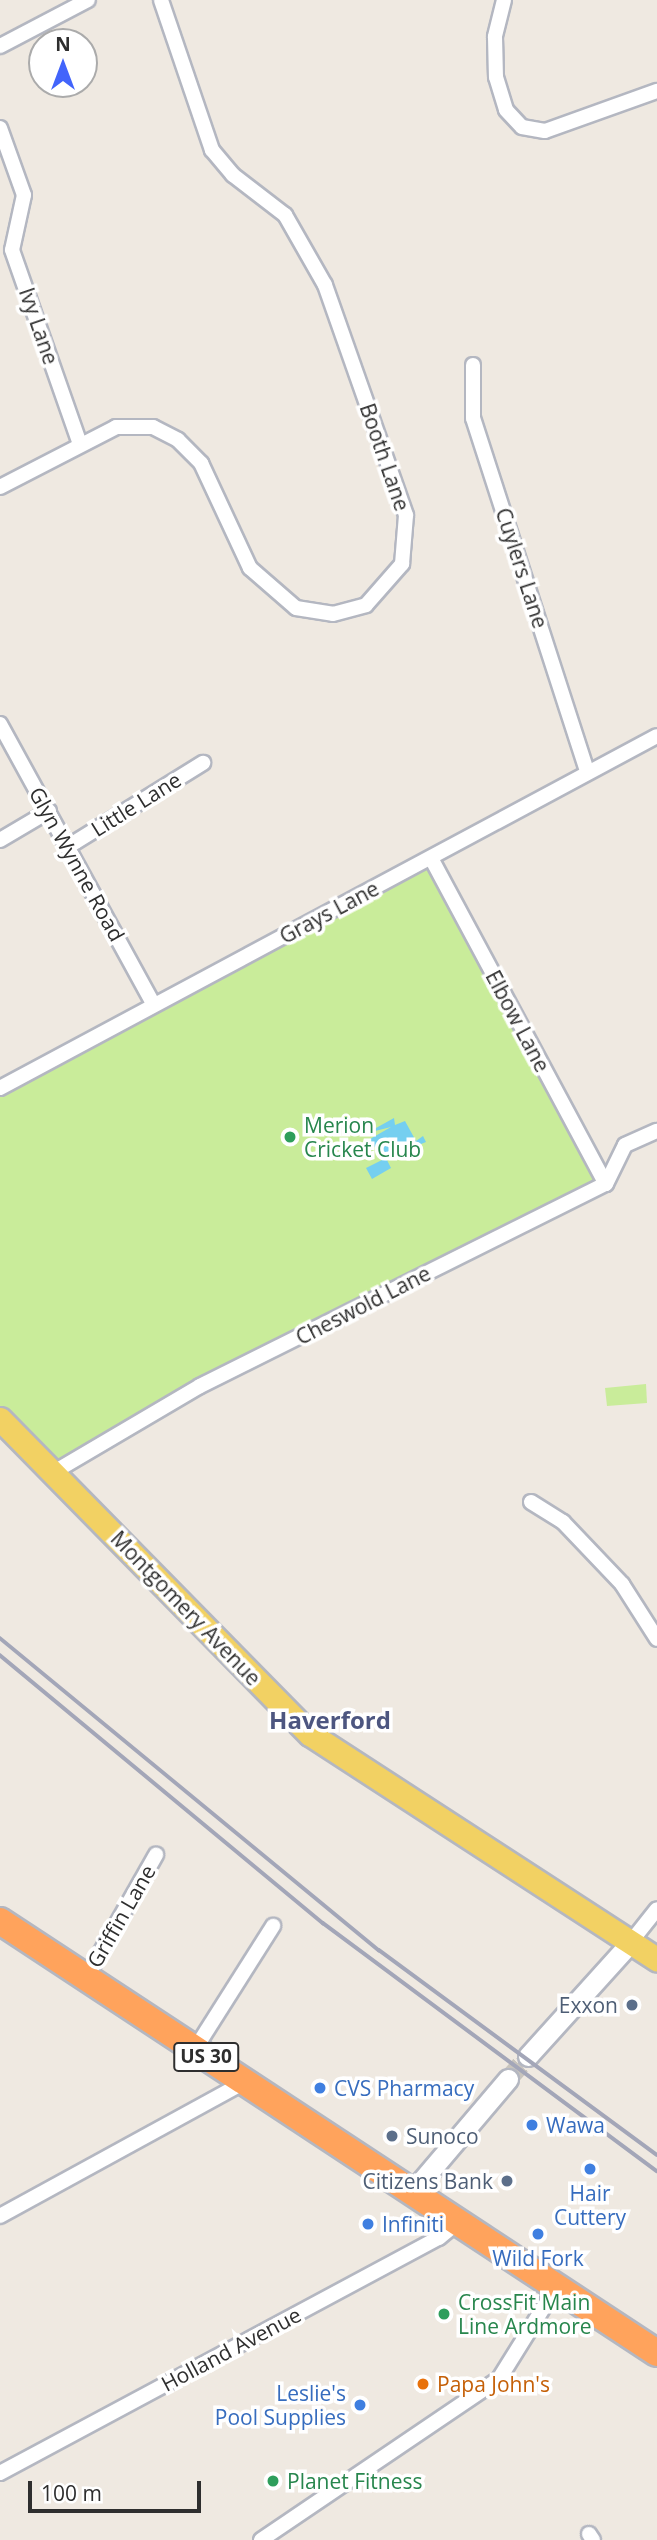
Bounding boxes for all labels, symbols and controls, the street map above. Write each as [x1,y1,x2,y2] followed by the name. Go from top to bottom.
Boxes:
[28,28,98,98] north arrow
[55,31,71,57] text: N
[14,284,64,368] street label: Ivy Lane
[355,400,415,514] street label: Booth Lane
[491,505,553,631] street label: Cuylers Lane
[86,767,186,841] street label: Little Lane
[24,782,130,946] street label: Glyn Wynne Road
[275,875,383,949] street label: Grays Lane
[481,966,555,1076] street label: Elbow Lane
[304,1112,421,1162] place label: Merion Cricket Club
[282,1129,298,1145] marker: Merion Cricket Club
[291,1260,435,1350] street label: Cheswold Lane
[106,1526,266,1690] street label: Montgomery Avenue
[269,1706,391,1734] district label: Haverford
[82,1860,160,1972] street label: Griffin Lane
[559,1992,618,2018] place label: Exxon
[624,1997,640,2013] marker: Exxon
[173,2041,239,2072] road number: US 30
[334,2075,474,2101] place label: CVS Pharmacy
[312,2080,328,2096] marker: CVS Pharmacy
[546,2112,605,2138] place label: Wawa
[524,2117,540,2133] marker: Wawa
[406,2123,479,2149] place label: Sunoco
[384,2128,400,2144] marker: Sunoco
[582,2161,598,2177] marker: Hair Cuttery
[363,2168,493,2194] place label: Citizens Bank
[499,2173,515,2189] marker: Citizens Bank
[554,2180,626,2230] place label: Hair Cuttery
[382,2211,444,2237] place label: Infiniti
[360,2216,376,2232] marker: Infiniti
[530,2226,546,2242] marker: Wild Fork
[492,2245,584,2271] place label: Wild Fork
[458,2289,592,2339] place label: CrossFit Main Line Ardmore
[157,2302,305,2396] street label: Holland Avenue
[436,2306,452,2322] marker: CrossFit Main Line Ardmore
[437,2371,550,2397] place label: Papa John's
[415,2376,431,2392] marker: Papa John's
[215,2380,346,2430] place label: Leslie's Pool Supplies
[352,2397,368,2413] marker: Leslie's Pool Supplies
[32,2466,205,2510] scale bar
[287,2468,423,2494] place label: Planet Fitness
[265,2473,281,2489] marker: Planet Fitness
[41,2479,102,2507] text: 100 m

